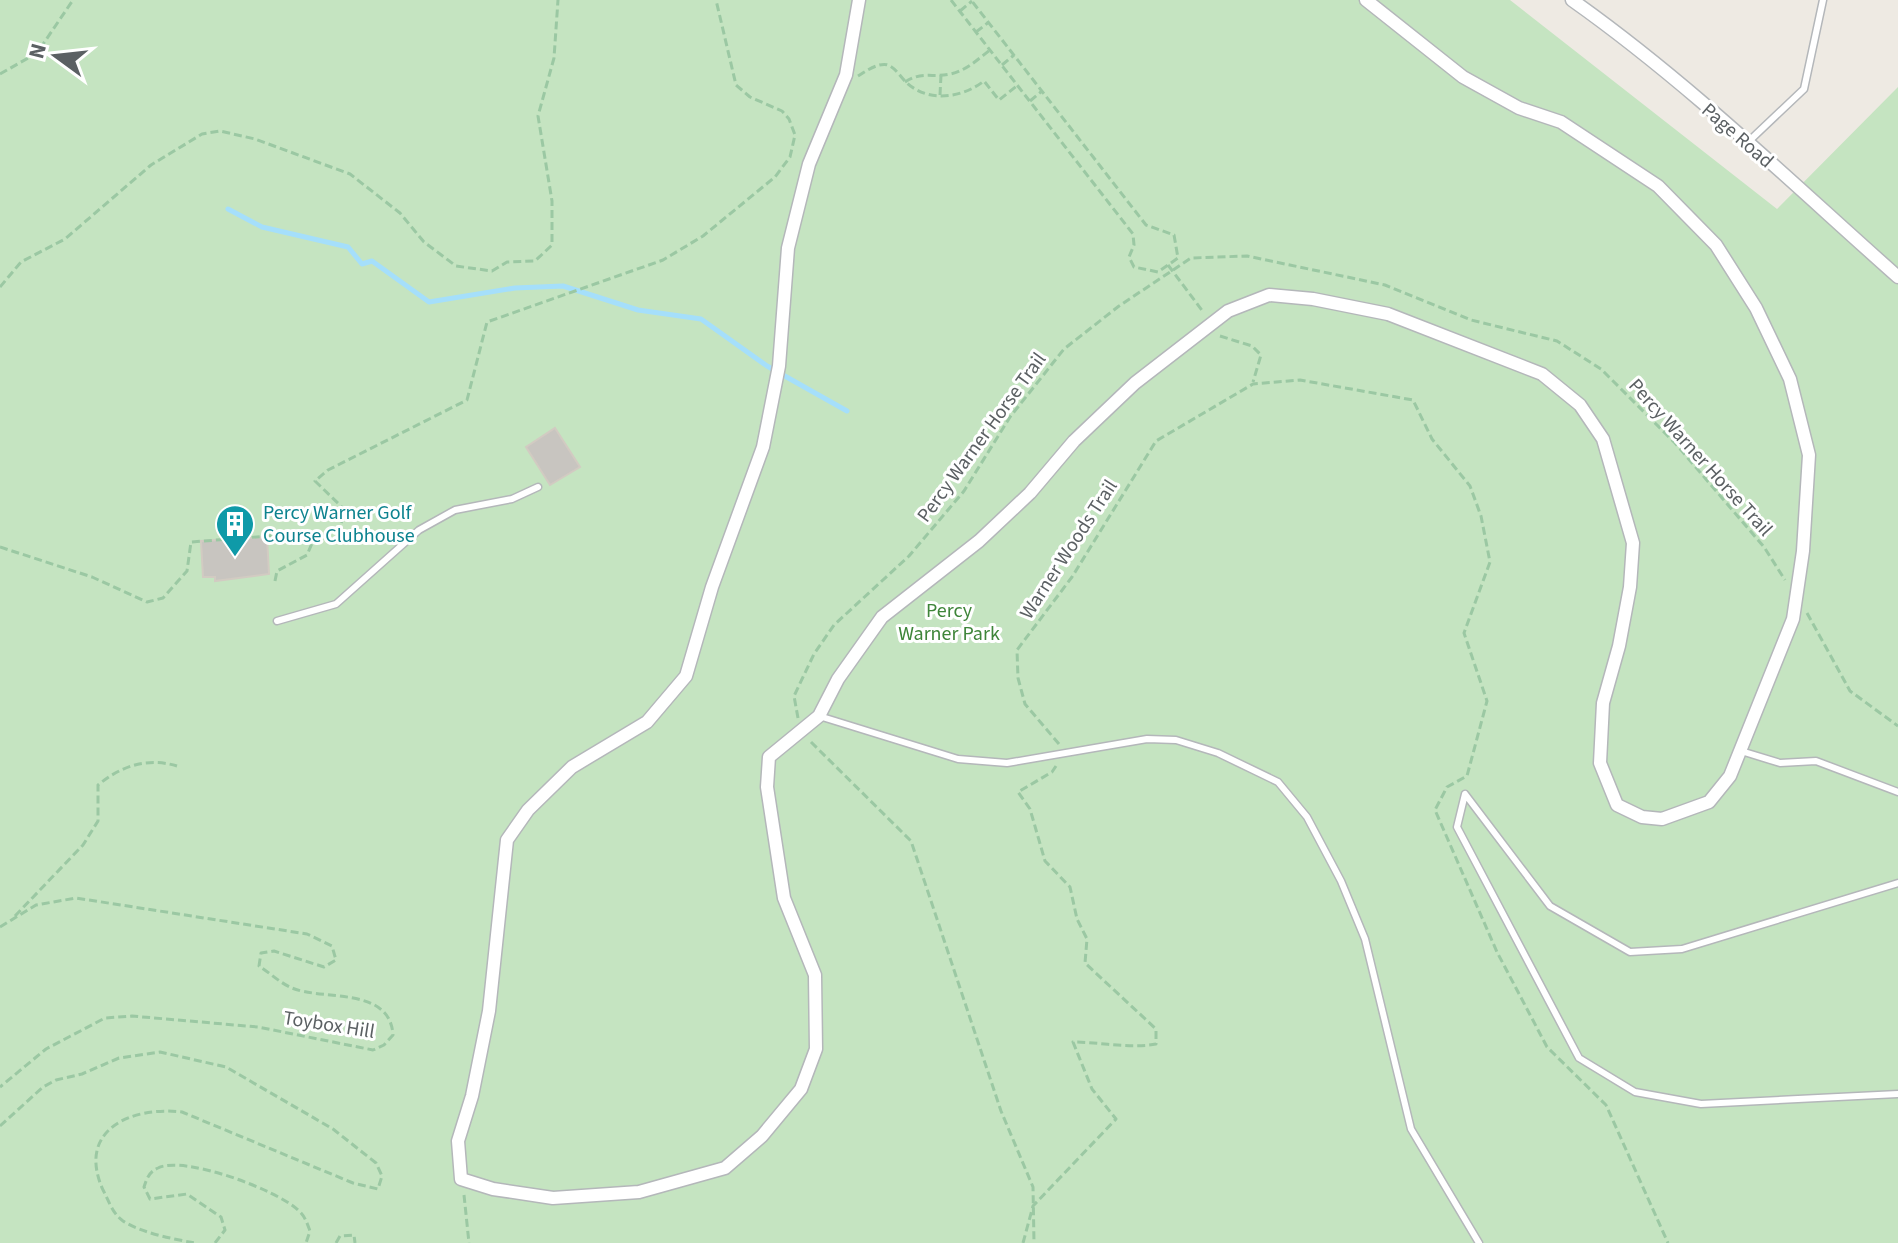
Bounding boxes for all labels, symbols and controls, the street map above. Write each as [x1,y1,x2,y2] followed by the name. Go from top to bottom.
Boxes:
[16,16,96,96] north arrow
[20,40,55,62] text: N
[1695,97,1779,175] street label: Page Road
[911,347,1053,528] street label: Percy Warner Horse Trail
[1622,373,1779,543] street label: Percy Warner Horse Trail
[1013,474,1125,625] street label: Warner Woods Trail
[263,499,415,550] place label: Percy Warner Golf Course Clubhouse
[214,503,256,558] building icon: Percy Warner Golf Course Clubhouse
[898,597,1000,648] park label: Percy Warner Park
[281,1004,377,1046] street label: Toybox Hill

